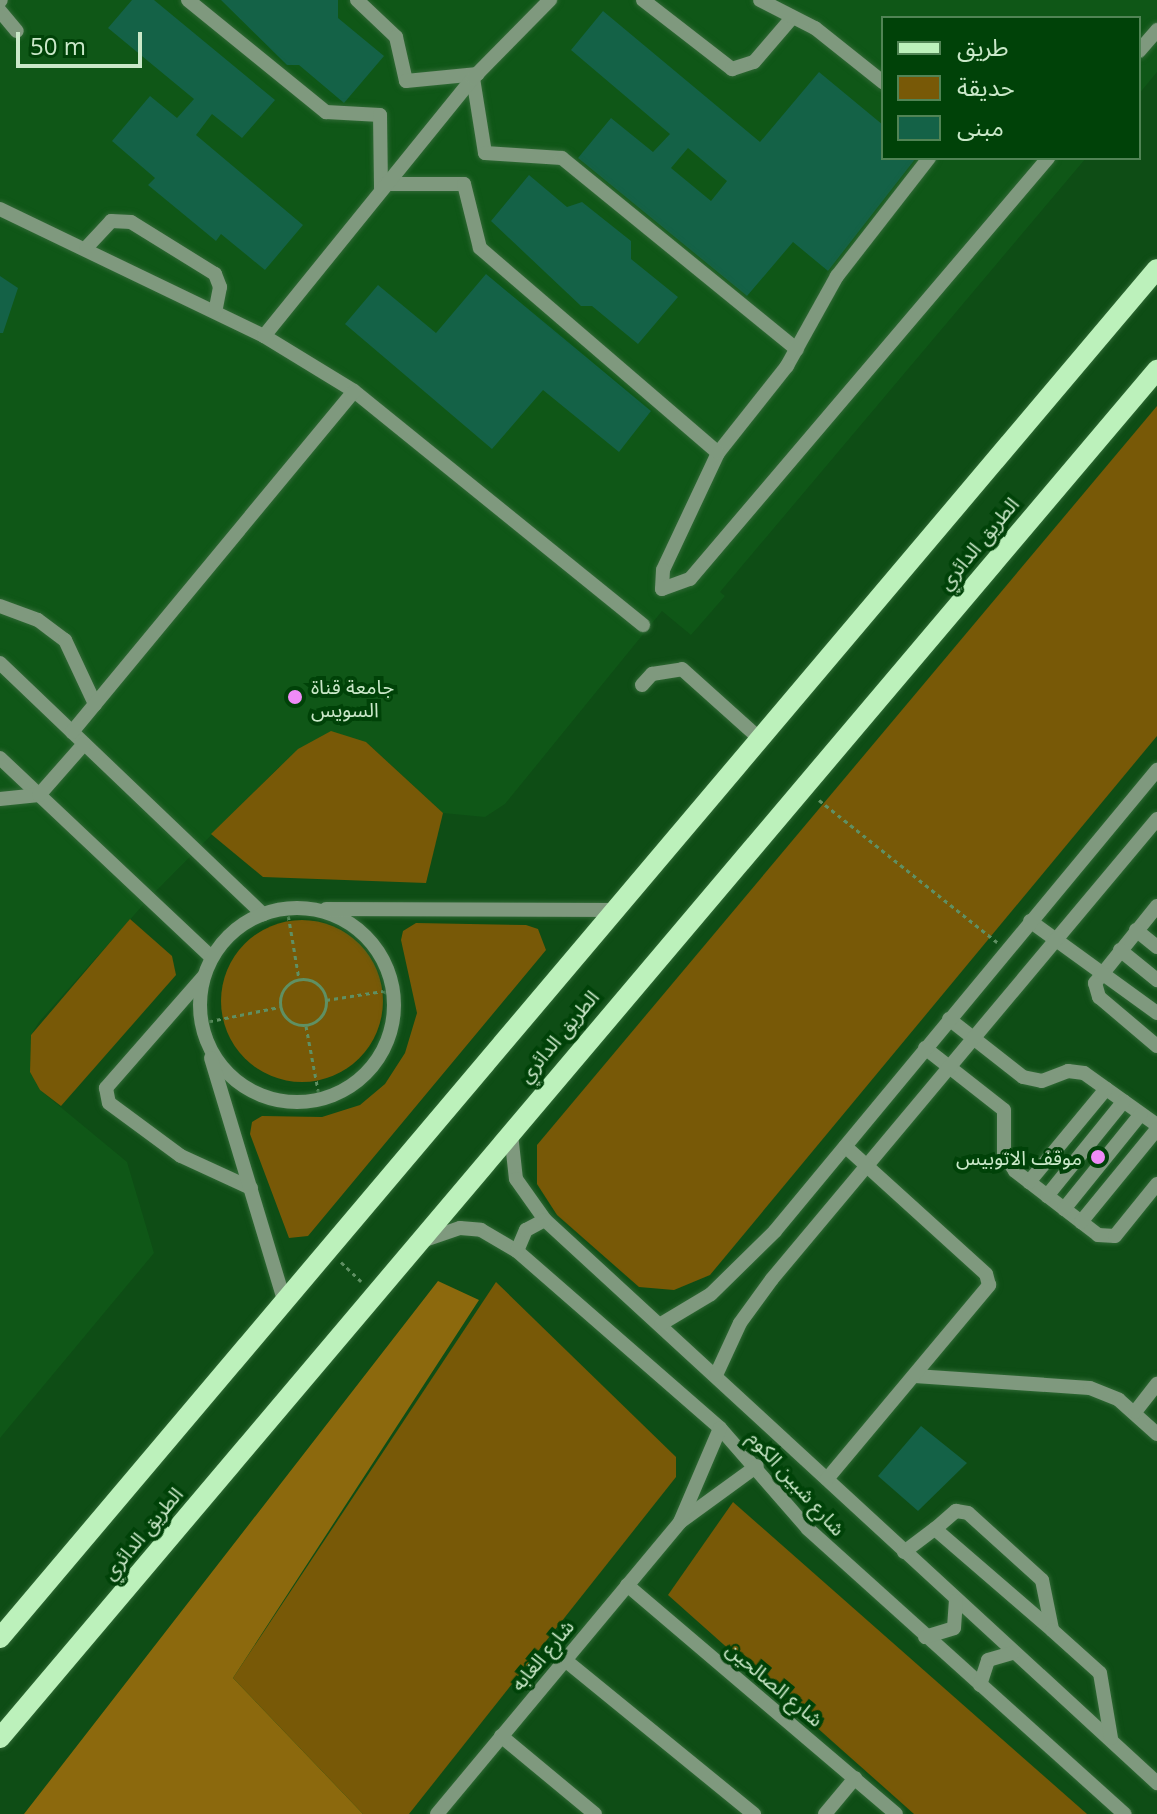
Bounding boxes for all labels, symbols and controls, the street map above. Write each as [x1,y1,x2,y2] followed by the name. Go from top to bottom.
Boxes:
[20,16,146,66] scale bar
[881,16,1141,160] legend
[30,29,86,62] text: 50 m
[957,30,1009,63] text: طريق
[957,70,1015,103] text: حديقة
[957,110,1004,143] text: مبنى
[933,492,1023,594] street label: الطريق الدائري
[311,674,394,721] place label: جامعة قناة السويس
[286,688,304,706] marker: جامعة قناة السويس
[513,985,603,1087] street label: الطريق الدائري
[956,1145,1082,1169] place label: موقف الاتوبيس
[1089,1148,1107,1166] marker: موقف الاتوبيس
[744,1425,850,1541] street label: شارع شبين الكوم
[97,1482,187,1584] street label: الطريق الدائري
[505,1615,579,1695] street label: شارع الغابه
[722,1637,828,1731] street label: شارع الصالحين

